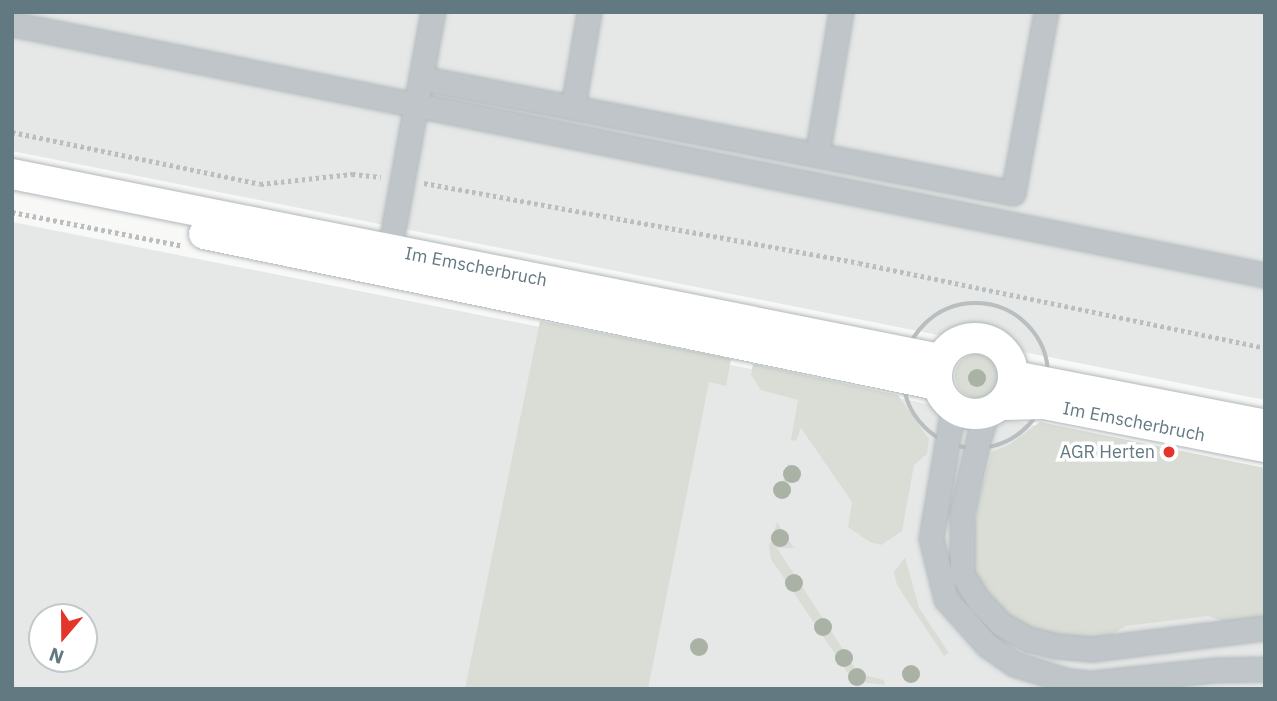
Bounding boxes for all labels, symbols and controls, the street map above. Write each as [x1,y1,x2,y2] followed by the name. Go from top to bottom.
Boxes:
[403,243,549,291] street label: Im Emscherbruch
[1061,398,1207,446] street label: Im Emscherbruch
[1060,441,1155,463] place label: AGR Herten
[1161,444,1177,460] marker: AGR Herten
[28,603,98,673] north arrow
[46,642,67,669] text: N

